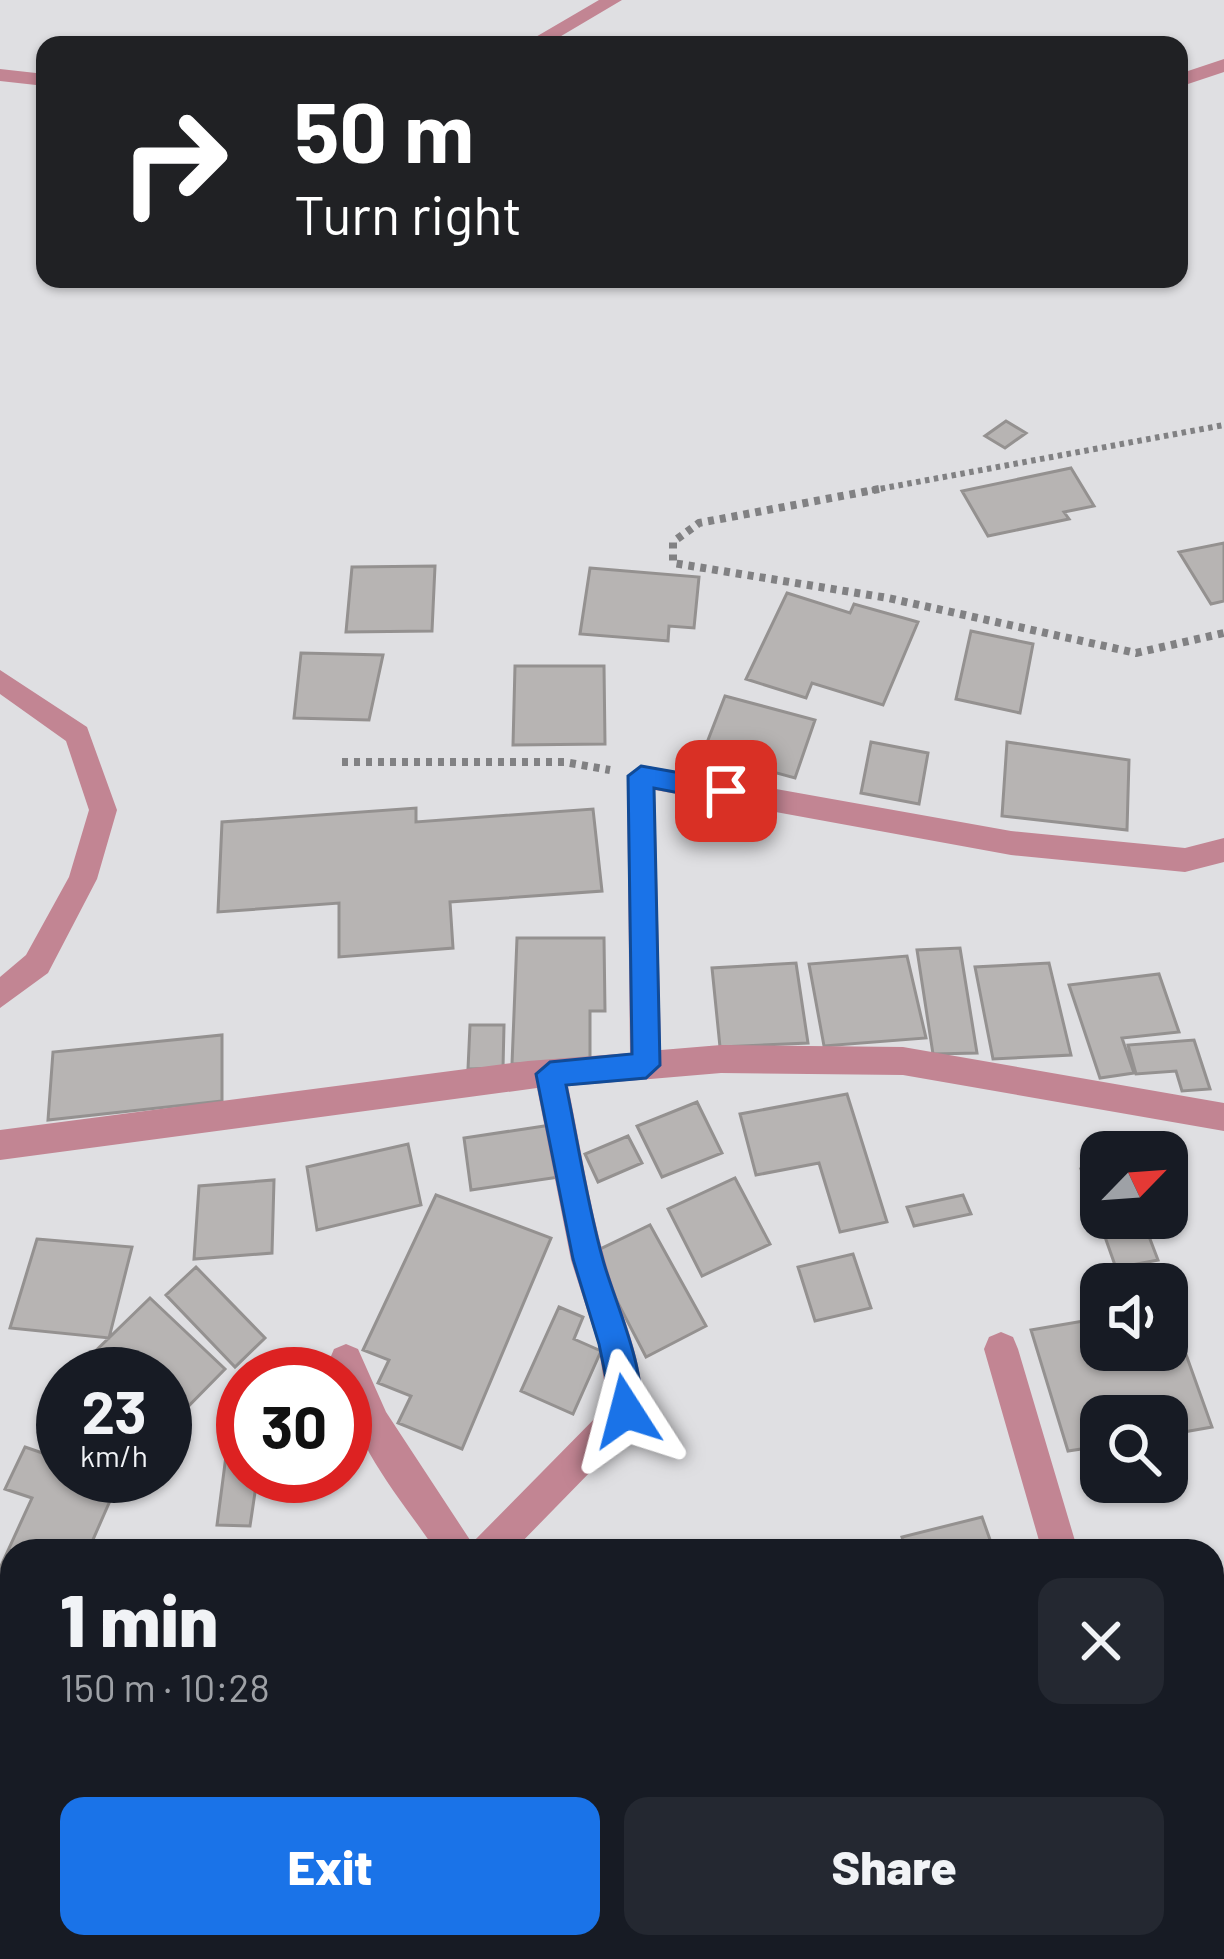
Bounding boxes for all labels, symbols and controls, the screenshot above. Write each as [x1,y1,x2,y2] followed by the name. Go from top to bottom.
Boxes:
[294,79,474,180] text: 50 m
[96,84,252,240] icon: right
[294,181,522,246] text: Turn right
[675,740,777,842] pin
[693,758,759,824] icon: arrive
[1080,1131,1188,1239] north arrow
[1080,1131,1188,1503] map controls
[1080,1263,1188,1371] button: sound
[216,1347,372,1503] speed limit sign: 30
[563,1348,689,1474] position arrow
[81,1374,147,1446] text: 23
[1080,1395,1188,1503] button: search
[80,1437,148,1473] text: km/h
[60,1575,218,1661] text: 1 min
[1038,1578,1164,1704] button: close
[60,1663,270,1710] text: 150 m · 10:28
[60,1797,600,1935] button: Exit
[624,1797,1164,1935] button: Share

